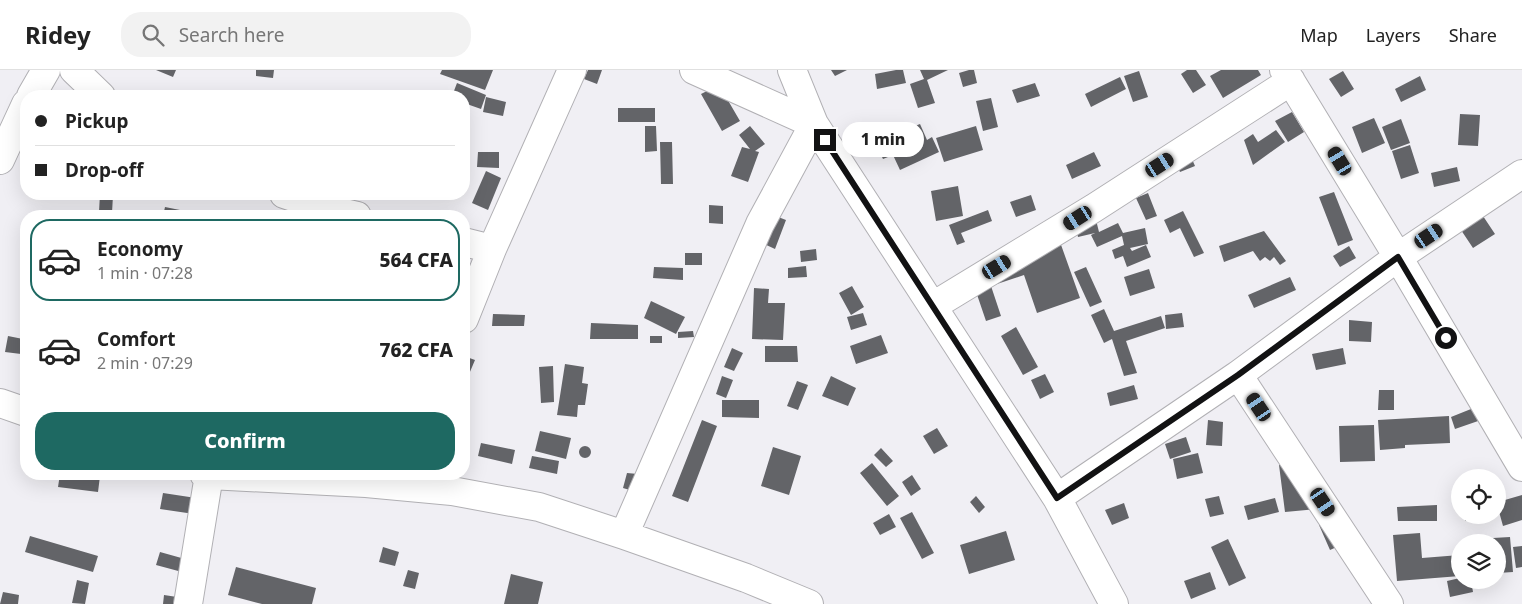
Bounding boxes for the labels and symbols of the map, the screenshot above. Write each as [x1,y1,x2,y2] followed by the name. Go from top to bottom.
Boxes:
[842,122,925,158] callout: 1 min
[814,129,836,151] route end
[1325,144,1354,178] car
[1143,151,1176,179] car
[1061,204,1094,232] car
[1412,221,1445,251] car
[980,253,1013,281] car
[1435,327,1457,349] route start
[1244,390,1273,424] car
[1308,485,1337,519] car

